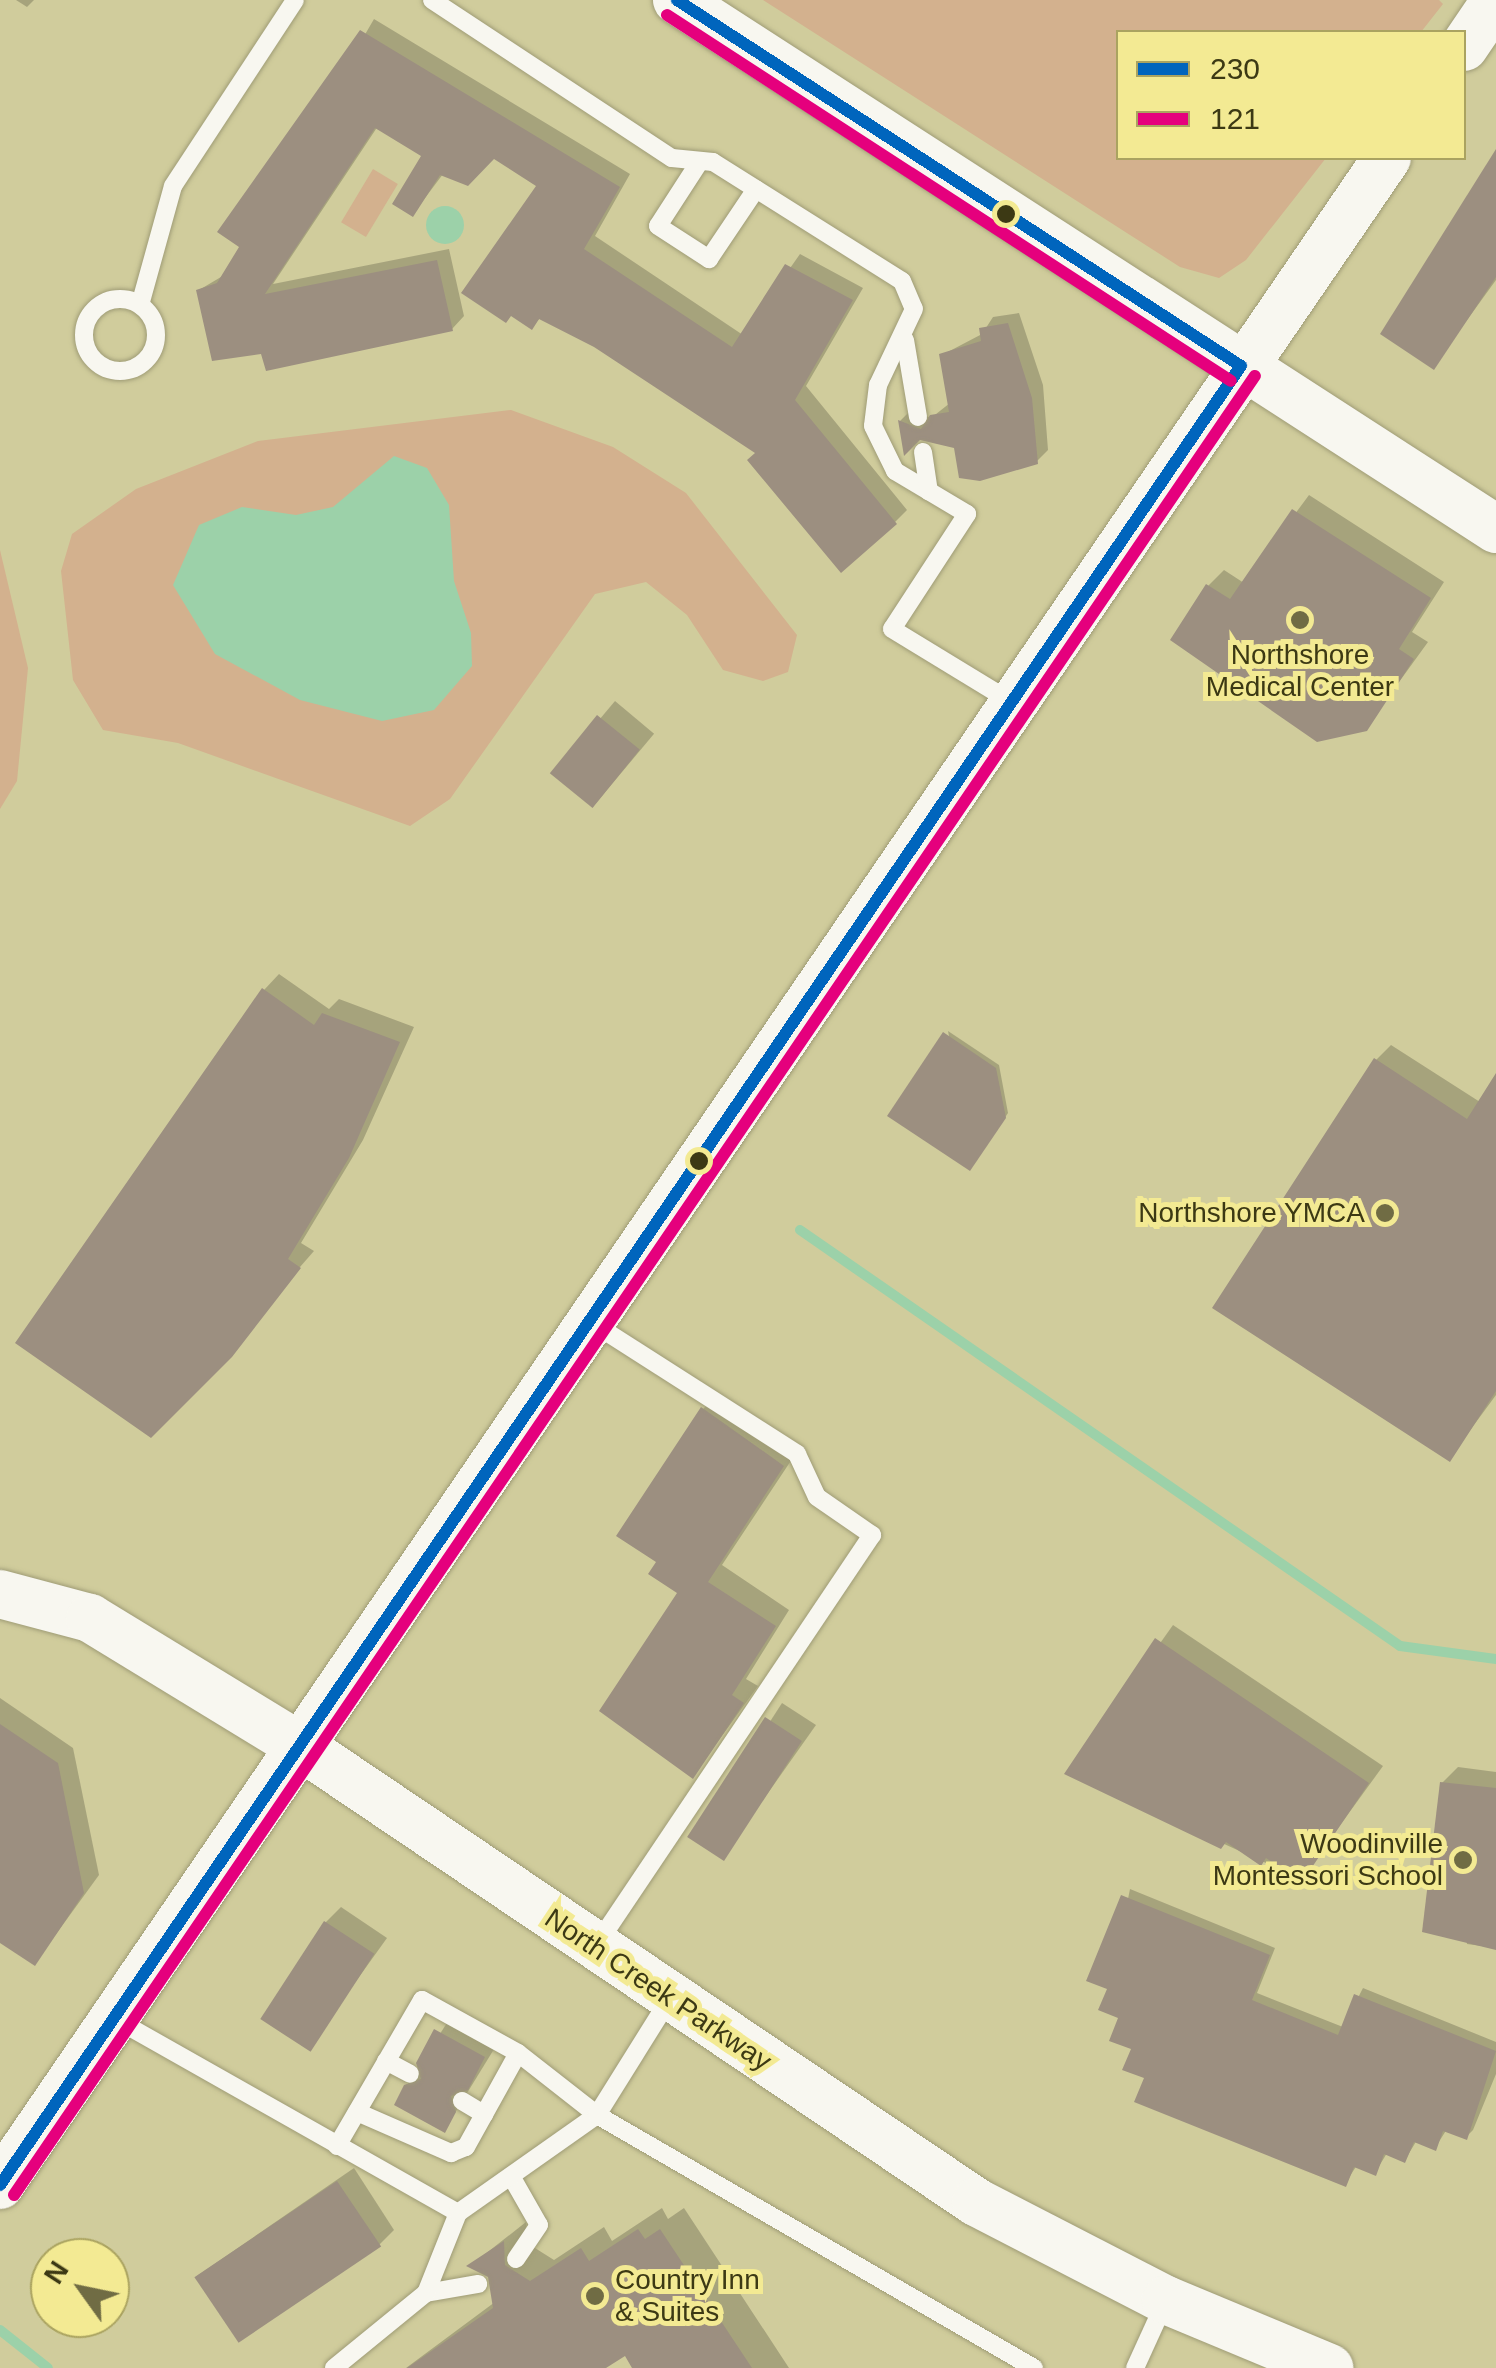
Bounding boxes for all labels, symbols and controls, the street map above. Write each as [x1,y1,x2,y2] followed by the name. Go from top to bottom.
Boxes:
[1116,30,1466,160] legend
[1210,52,1260,85] text: 230
[1210,102,1260,135] text: 121
[996,204,1016,224] unlabelled marker
[1287,607,1313,633] marker: Northshore Medical Center
[1206,638,1394,704] place label: Northshore Medical Center
[689,1151,709,1171] unlabelled marker
[1138,1196,1365,1230] place label: Northshore YMCA
[1374,1202,1396,1224] marker: Northshore YMCA
[1213,1827,1443,1893] place label: Woodinville Montessori School
[1452,1849,1474,1871] marker: Woodinville Montessori School
[538,1902,778,2078] street label: North Creek Parkway
[30,2238,130,2338] north arrow
[38,2256,75,2289] text: N
[615,2263,760,2329] place label: Country Inn & Suites
[584,2285,606,2307] marker: Country Inn & Suites

